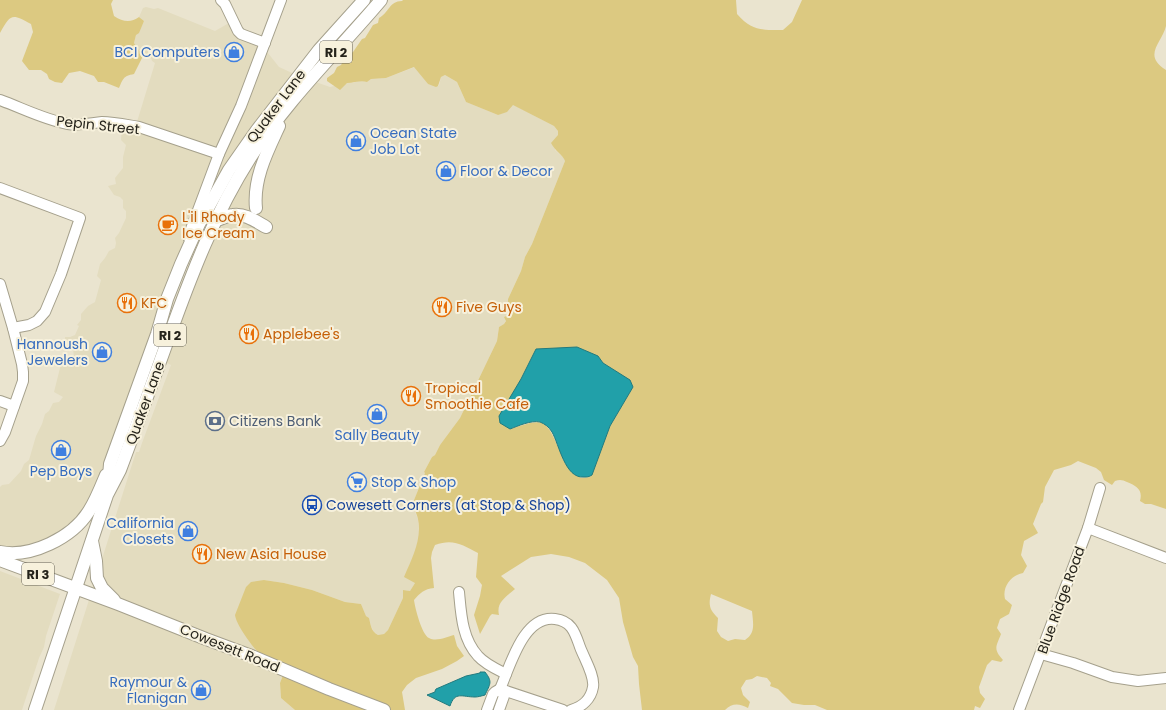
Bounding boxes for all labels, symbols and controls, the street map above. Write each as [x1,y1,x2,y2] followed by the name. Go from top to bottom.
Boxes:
[223,41,245,63] shop icon: BCI Computers
[320,41,352,63] road number: RI 2
[115,42,220,62] place label: BCI Computers
[242,65,310,147] street label: Quaker Lane
[55,111,141,139] street label: Pepin Street
[370,123,457,159] place label: Ocean State Job Lot
[345,130,367,152] shop icon: Ocean State Job Lot
[435,160,457,182] shop icon: Floor & Decor
[460,161,553,181] place label: Floor & Decor
[182,207,255,243] place label: L'il Rhody Ice Cream
[157,214,179,236] cafe icon: L'il Rhody Ice Cream
[116,292,138,314] restaurant icon: KFC
[141,293,167,313] place label: KFC
[431,296,453,318] restaurant icon: Five Guys
[456,297,522,317] place label: Five Guys
[238,323,260,345] restaurant icon: Applebee's
[154,324,186,346] road number: RI 2
[263,324,340,344] place label: Applebee's
[17,334,88,370] place label: Hannoush Jewelers
[91,341,113,363] shop icon: Hannoush Jewelers
[121,358,169,448] street label: Quaker Lane
[425,378,529,414] place label: Tropical Smoothie Cafe
[400,385,422,407] restaurant icon: Tropical Smoothie Cafe
[366,403,388,425] shop icon: Sally Beauty
[204,410,226,432] bank icon: Citizens Bank
[229,411,322,431] place label: Citizens Bank
[335,425,420,445] place label: Sally Beauty
[50,439,72,461] shop icon: Pep Boys
[30,461,92,481] place label: Pep Boys
[346,471,368,493] supermarket icon: Stop & Shop
[371,472,456,492] place label: Stop & Shop
[301,494,323,516] bus stop icon: Cowesett Corners (at Stop & Shop)
[326,495,571,515] place label: Cowesett Corners (at Stop & Shop)
[106,513,174,549] place label: California Closets
[177,520,199,542] shop icon: California Closets
[191,543,213,565] restaurant icon: New Asia House
[1032,543,1090,657] street label: Blue Ridge Road
[216,544,327,564] place label: New Asia House
[22,563,54,585] road number: RI 3
[177,619,283,677] street label: Cowesett Road
[109,672,188,708] place label: Raymour & Flanigan
[190,679,212,701] shop icon: Raymour & Flanigan

